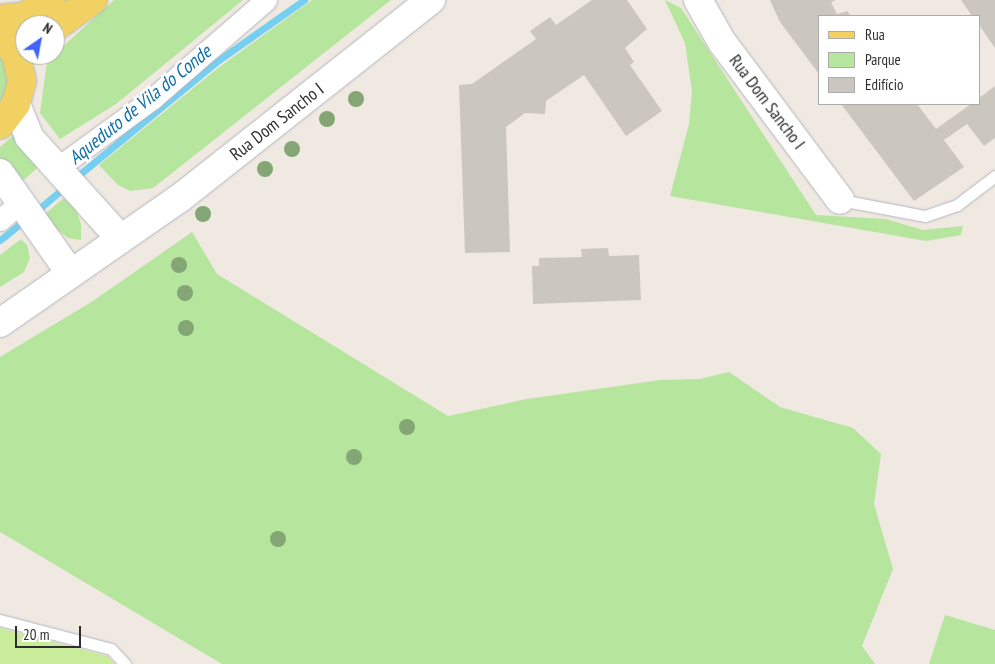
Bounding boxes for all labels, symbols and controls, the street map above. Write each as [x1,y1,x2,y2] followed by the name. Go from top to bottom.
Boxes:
[15,15,65,65] north arrow
[818,15,980,105] legend
[40,19,56,38] text: N
[865,25,885,44] text: Rua
[64,40,216,170] water label: Aqueduto de Vila do Conde
[724,50,810,154] street label: Rua Dom Sancho I
[865,50,901,69] text: Parque
[865,75,903,94] text: Edifício
[226,79,328,165] street label: Rua Dom Sancho I
[18,616,84,648] scale bar
[23,625,49,644] text: 20 m

